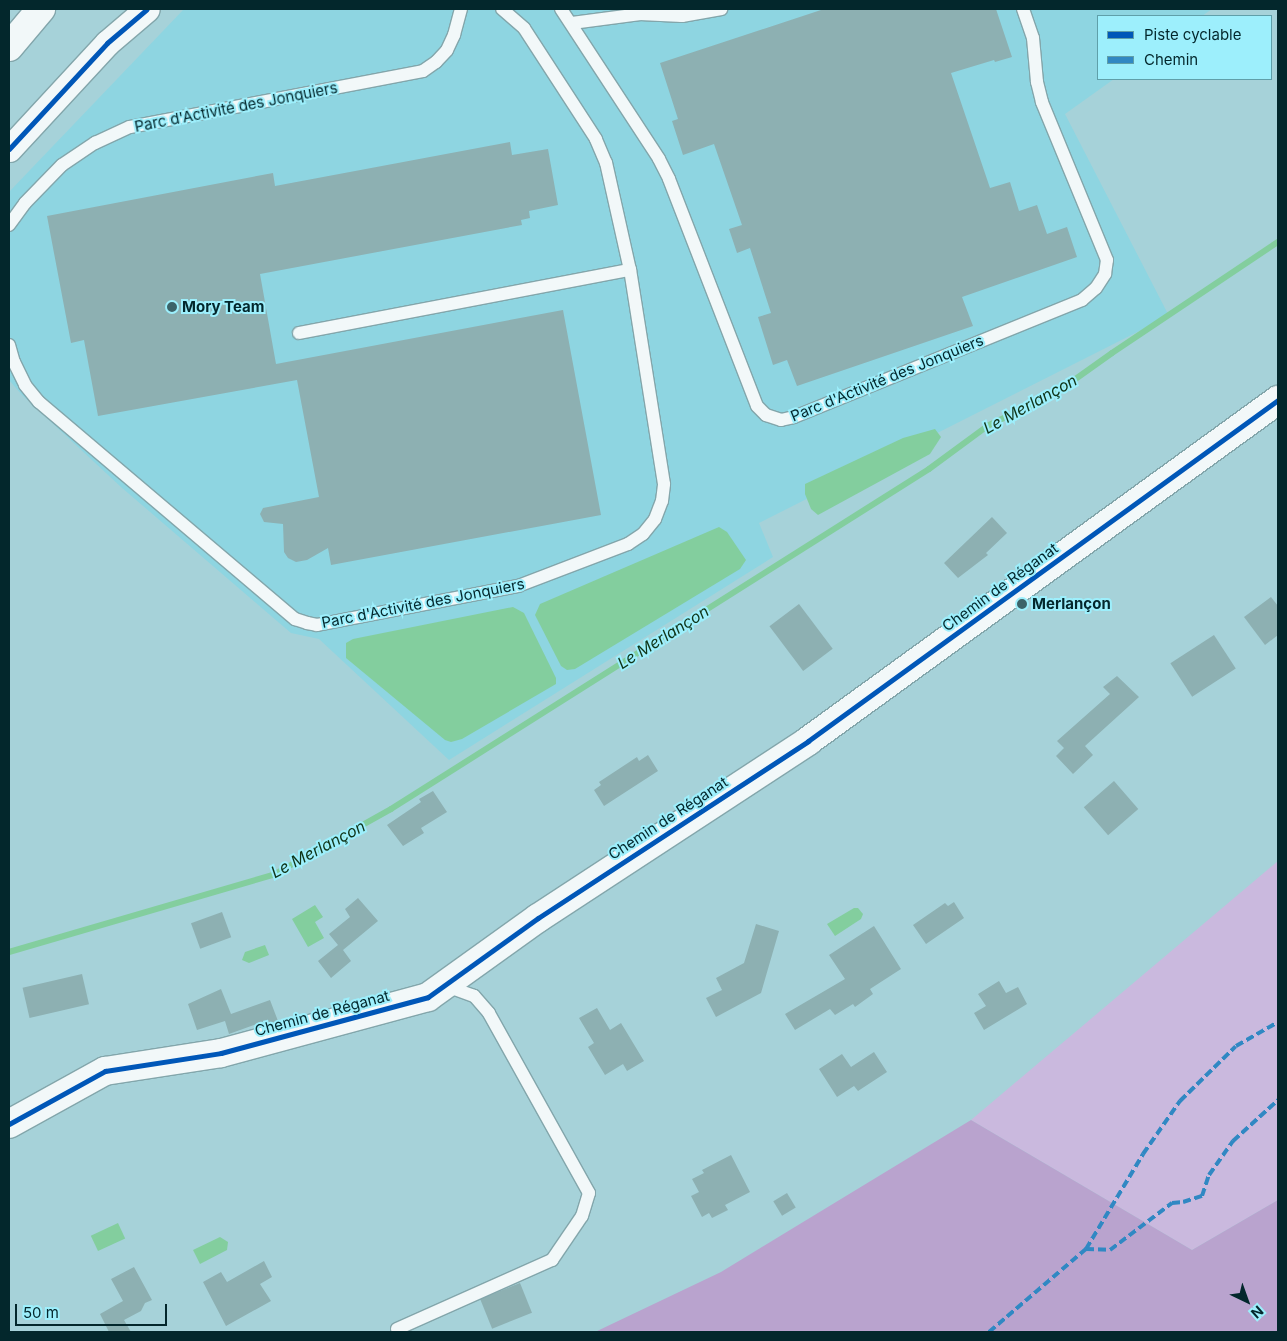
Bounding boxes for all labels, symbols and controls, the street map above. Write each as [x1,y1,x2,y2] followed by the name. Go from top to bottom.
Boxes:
[1097,15,1272,80] legend
[1144,25,1241,44] text: Piste cyclable
[1144,50,1198,69] text: Chemin
[133,78,339,136] street label: Parc d'Activité des Jonquiers
[182,298,264,316] place label: Mory Team
[166,301,178,313] marker: Mory Team
[788,331,986,425] street label: Parc d'Activité des Jonquiers
[980,370,1080,438] water label: Le Merlançon
[939,539,1061,635] street label: Chemin de Réganat
[320,574,526,632] street label: Parc d'Activité des Jonquiers
[1032,595,1111,613] place label: Merlançon
[1016,598,1028,610] marker: Merlançon
[614,601,712,673] water label: Le Merlançon
[605,773,731,863] street label: Chemin de Réganat
[268,816,368,882] water label: Le Merlançon
[253,986,391,1040] street label: Chemin de Réganat
[1222,1276,1272,1326] north arrow
[18,1294,170,1326] scale bar
[23,1303,59,1322] text: 50 m
[1248,1303,1267,1322] text: N

